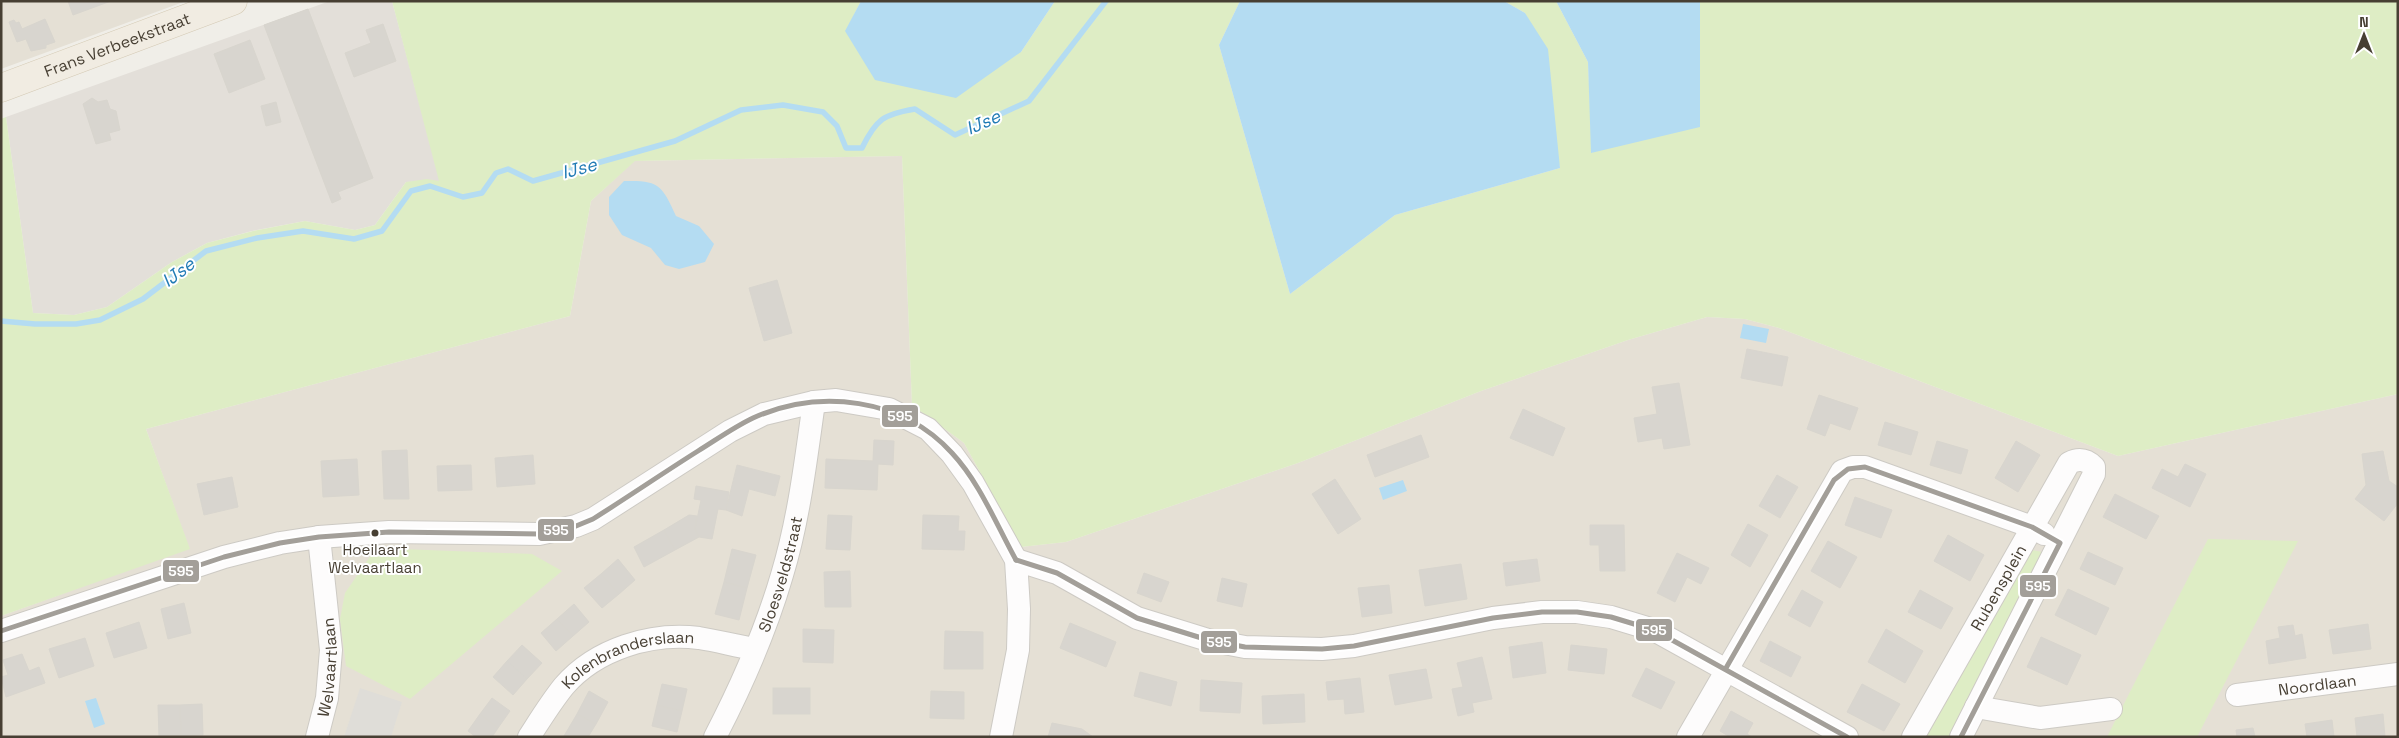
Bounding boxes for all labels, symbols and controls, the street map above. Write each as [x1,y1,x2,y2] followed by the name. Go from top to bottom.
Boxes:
[41,7,193,82] street label: Frans Verbeekstraat
[2339,10,2389,60] north arrow
[2359,13,2369,31] text: N
[962,104,1005,140] water label: IJse
[559,152,600,184] water label: IJse
[157,251,200,292] water label: IJse
[881,404,919,428] line badge: 595
[887,407,913,425] text: 595
[753,514,807,635] street label: Sloesveldstraat
[537,518,575,542] line badge: 595
[543,521,569,539] text: 595
[370,528,380,538] marker: Hoeilaart Welvaartlaan
[328,540,422,577] place label: Hoeilaart Welvaartlaan
[1965,541,2031,634] street label: Rubensplein
[162,559,200,583] line badge: 595
[168,562,194,580] text: 595
[2019,574,2057,598] line badge: 595
[2025,577,2051,595] text: 595
[312,617,341,719] street label: Welvaartlaan
[1635,618,1673,642] line badge: 595
[1641,621,1667,639] text: 595
[556,626,695,693] street label: Kolenbranderslaan
[1200,630,1238,654] line badge: 595
[1206,633,1232,651] text: 595
[2277,669,2358,700] street label: Noordlaan

